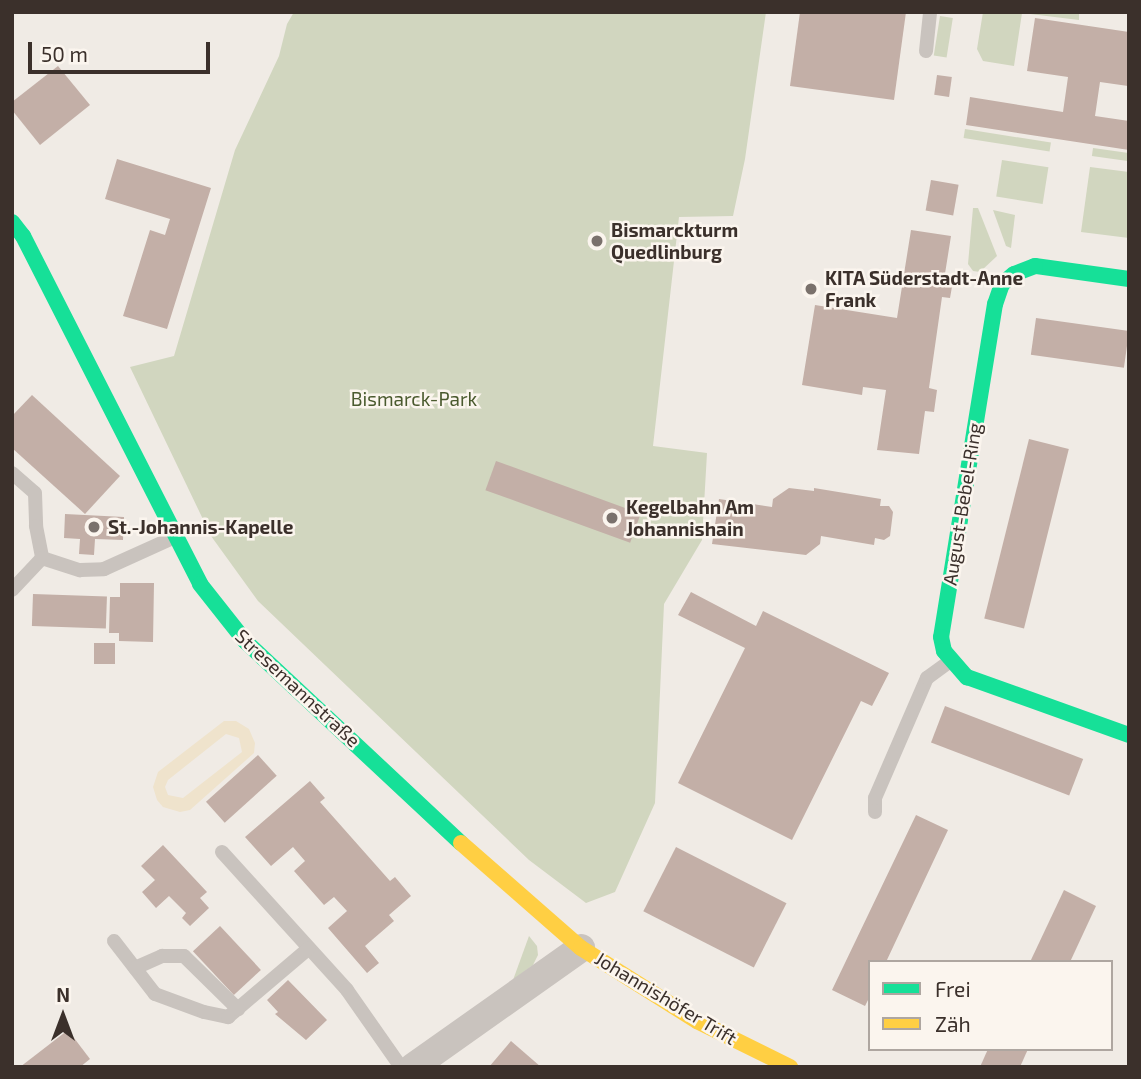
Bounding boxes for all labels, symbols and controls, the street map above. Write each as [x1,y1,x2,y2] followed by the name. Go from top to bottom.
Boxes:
[32,28,214,72] scale bar
[41,41,88,66] text: 50 m
[611,219,738,263] place label: Bismarckturm Quedlinburg
[589,233,605,249] marker: Bismarckturm Quedlinburg
[825,267,1024,311] place label: KITA Süderstadt-Anne Frank
[803,281,819,297] marker: KITA Süderstadt-Anne Frank
[351,388,477,410] park label: Bismarck-Park
[938,421,986,587] street label: August-Bebel-Ring
[626,496,755,540] place label: Kegelbahn Am Johannishain
[604,510,620,526] marker: Kegelbahn Am Johannishain
[108,516,294,538] place label: St.-Johannis-Kapelle
[86,519,102,535] marker: St.-Johannis-Kapelle
[231,624,365,752] street label: Stresemannstraße
[591,946,741,1050] street label: Johannishöfer Trift
[868,960,1113,1051] legend
[935,976,971,1001] text: Frei
[28,981,98,1051] north arrow
[56,983,70,1006] text: N
[935,1011,971,1036] text: Zäh

